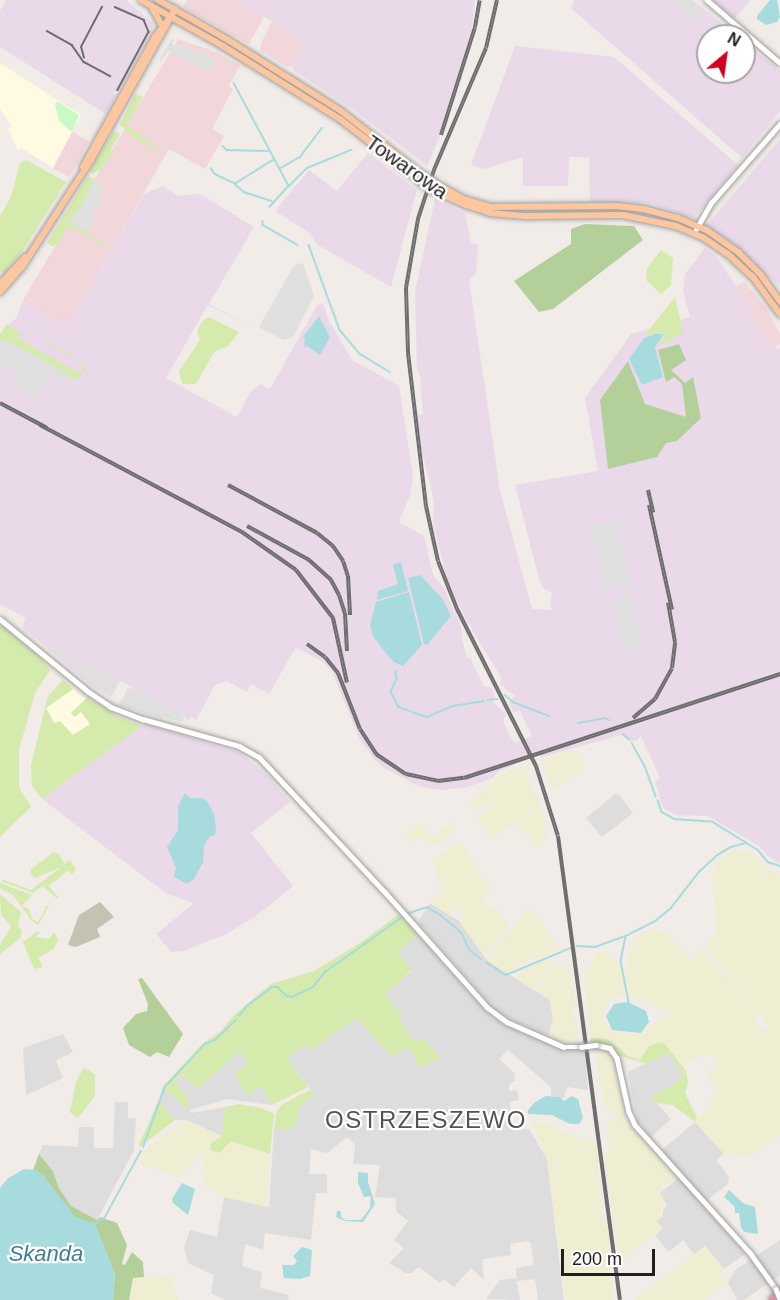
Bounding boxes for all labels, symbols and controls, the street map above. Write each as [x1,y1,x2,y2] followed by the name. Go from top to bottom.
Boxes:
[696,24,756,84] north arrow
[725,29,743,50] text: N
[361,130,453,204] street label: Towarowa
[325,1106,527,1134] district label: OSTRZESZEWO
[564,1237,658,1275] scale bar
[9,1241,83,1267] water label: Skanda
[572,1249,622,1269] text: 200 m

